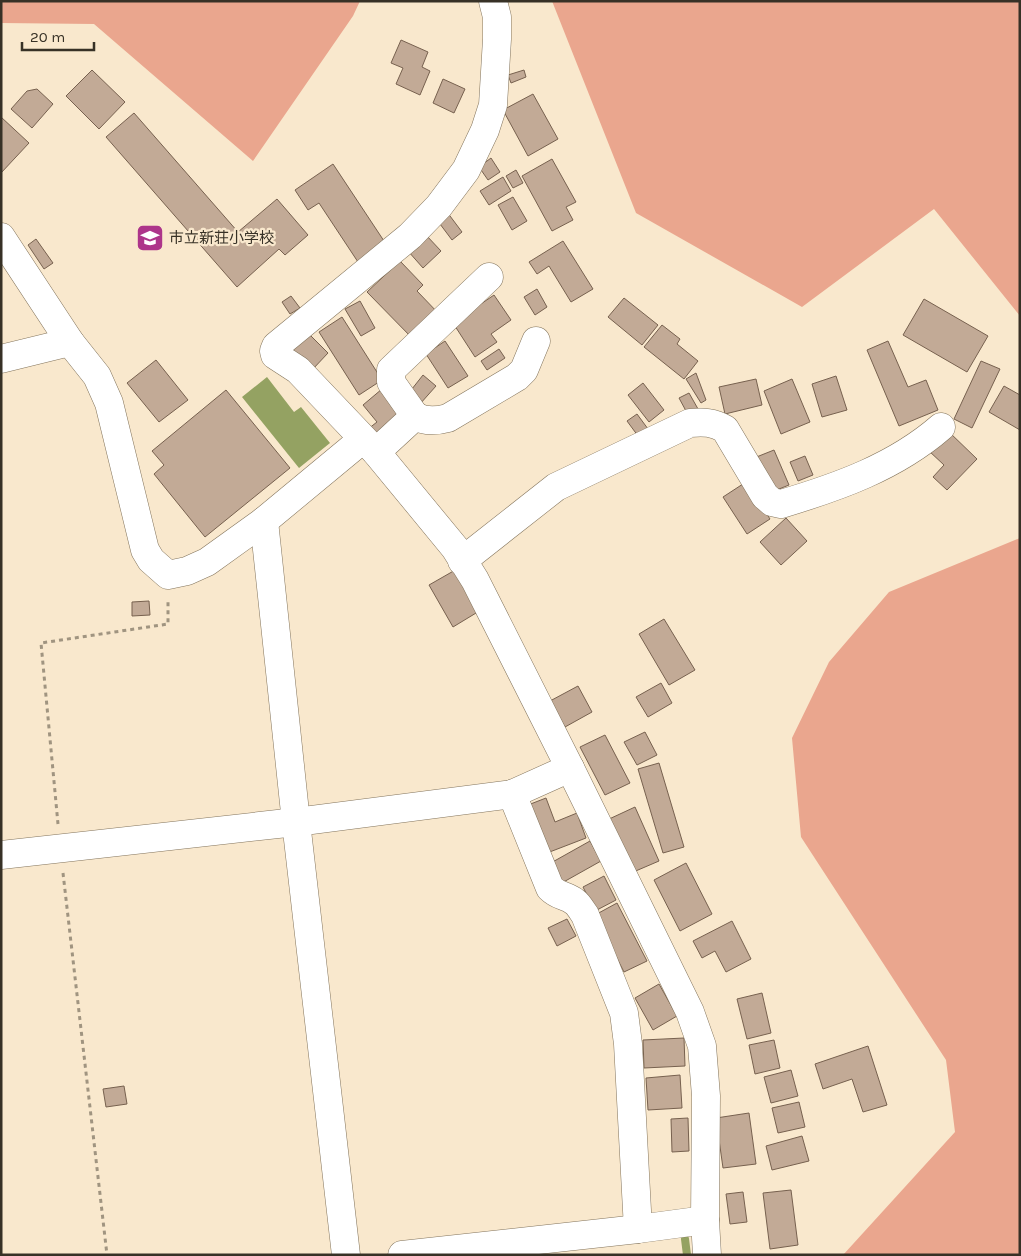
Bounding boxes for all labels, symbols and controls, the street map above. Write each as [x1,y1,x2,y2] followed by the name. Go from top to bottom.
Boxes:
[22,20,95,52] scale bar
[30,28,65,46] text: 20 m
[135,223,165,253] school or university icon: 市立新荘小学校
[169,229,274,247] place label: 市立新荘小学校

